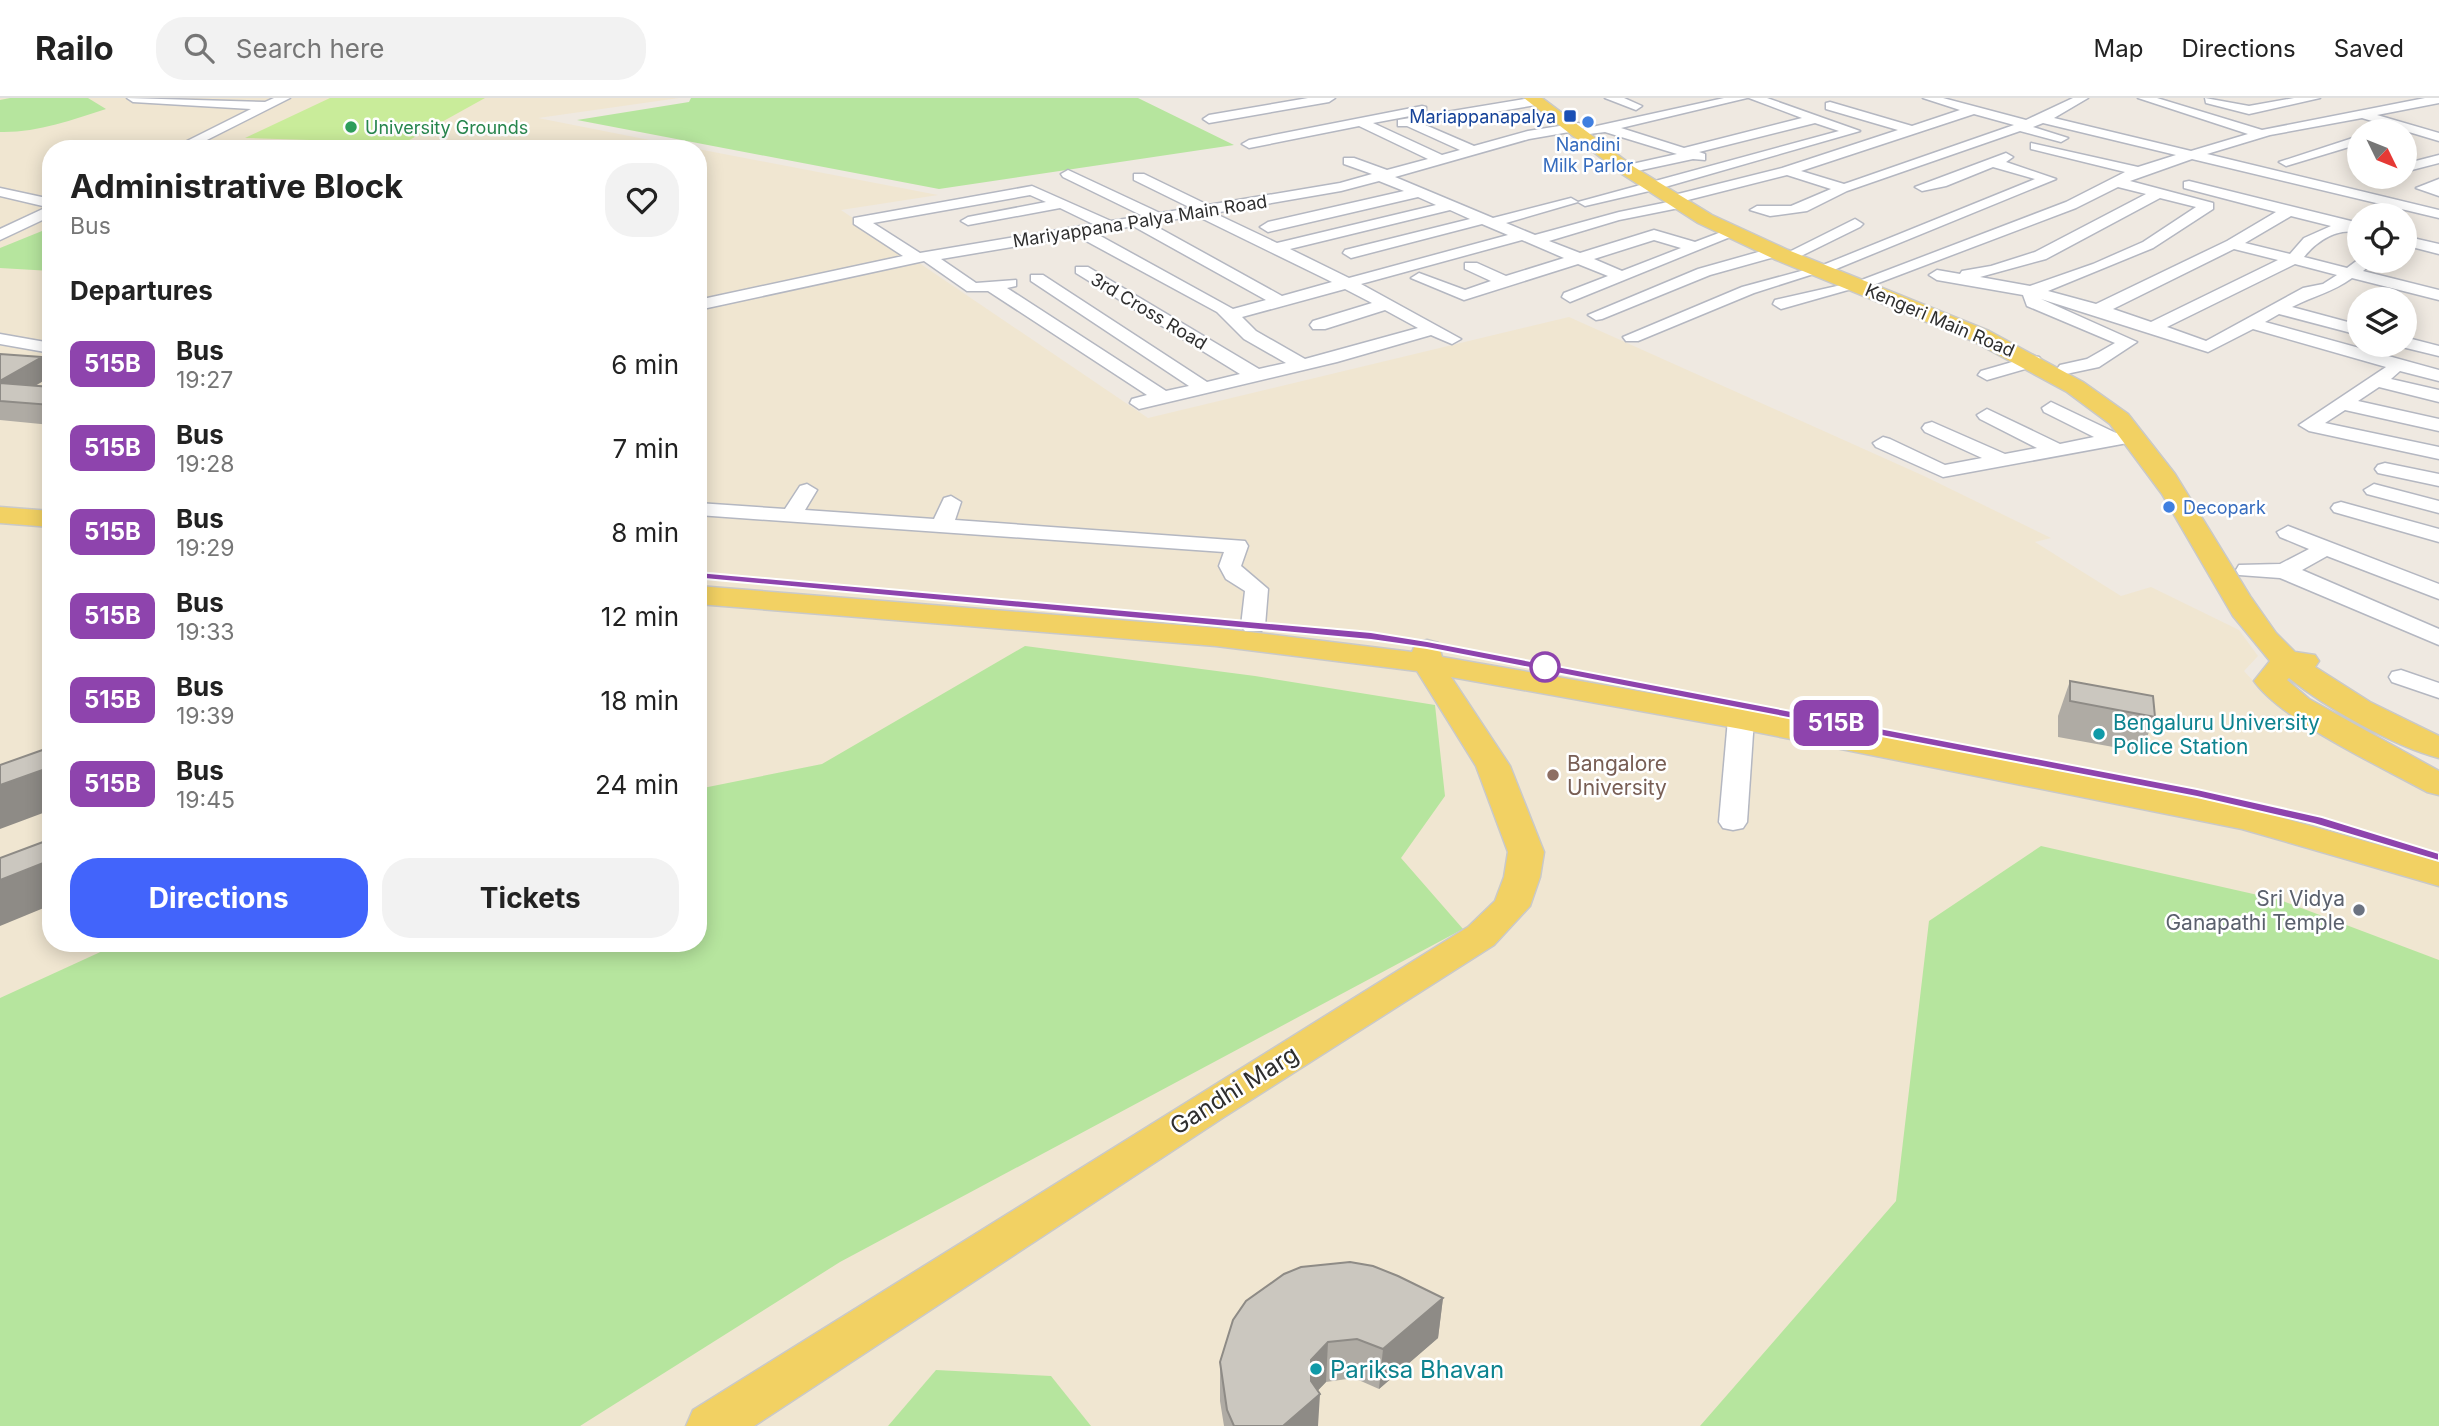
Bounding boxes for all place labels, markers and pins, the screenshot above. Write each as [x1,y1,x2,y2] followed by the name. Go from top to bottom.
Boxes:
[1409,106,1556,127] place label: Mariappanapalya
[1562,108,1578,124] marker: Mariappanapalya
[1580,114,1596,130] marker: Nandini Milk Parlor
[365,117,528,138] place label: University Grounds
[343,119,359,135] marker: University Grounds
[1543,134,1633,176] place label: Nandini Milk Parlor
[2183,497,2266,518] place label: Decopark
[2161,499,2177,515] marker: Decopark
[1530,652,1560,682] unlabelled marker
[2113,710,2320,759] place label: Bengaluru University Police Station
[2091,726,2107,742] marker: Bengaluru University Police Station
[1567,751,1667,800] place label: Bangalore University
[1545,767,1561,783] marker: Bangalore University
[2165,886,2345,935] place label: Sri Vidya Ganapathi Temple
[2351,902,2367,918] marker: Sri Vidya Ganapathi Temple
[1330,1355,1504,1384] place label: Pariksa Bhavan
[1308,1361,1324,1377] marker: Pariksa Bhavan

